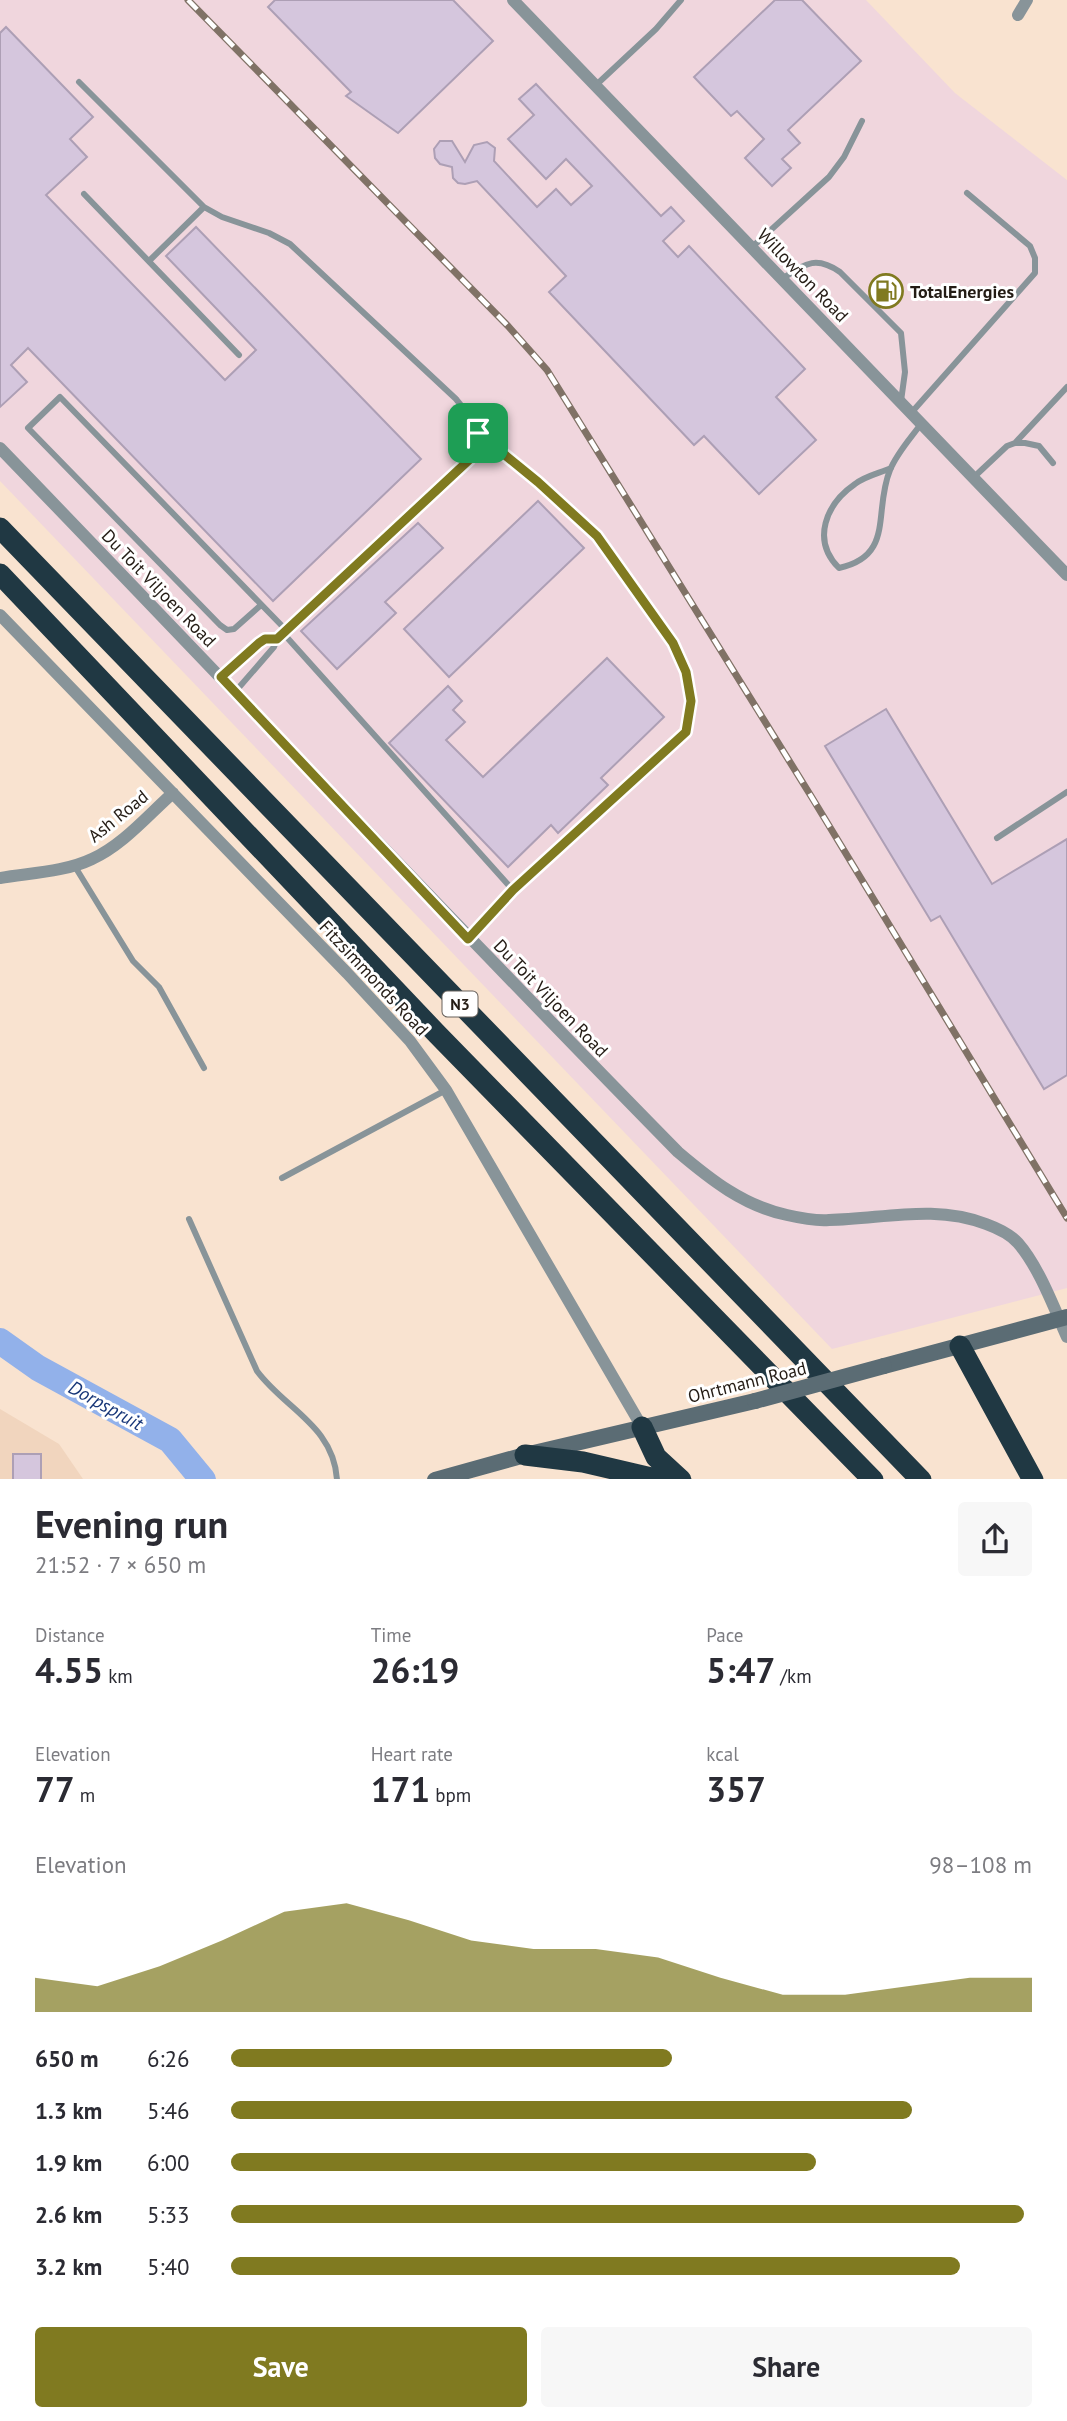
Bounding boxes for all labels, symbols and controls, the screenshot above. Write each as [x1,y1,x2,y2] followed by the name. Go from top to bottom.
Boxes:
[753,223,853,327] street label: Willowton Road
[867,272,905,310] fuel station icon: TotalEnergies
[910,280,1014,303] place label: TotalEnergies
[448,403,508,463] pin
[459,414,497,452] icon: arrive
[97,524,221,652] street label: Du Toit Viljoen Road
[83,785,153,847] street label: Ash Road
[315,915,433,1041] street label: Fitzsimmonds Road
[489,934,613,1062] street label: Du Toit Viljoen Road
[442,992,477,1016] road number: N3
[685,1356,809,1408] street label: Ohrtmann Road
[65,1375,148,1436] water label: Dorpspruit
[35,1499,228,1548] text: Evening run
[958,1502,1032,1576] button: share
[35,1550,206,1579] text: 21:52 · 7 × 650 m
[35,1623,105,1647] text: Distance
[371,1623,411,1647] text: Time
[706,1623,744,1647] text: Pace
[35,1647,103,1693] text: 4.55
[371,1647,459,1693] text: 26:19
[706,1647,775,1693] text: 5:47
[103,1664,133,1688] text: km
[775,1664,812,1688] text: /km
[35,1742,111,1766] text: Elevation
[371,1742,453,1766] text: Heart rate
[706,1742,739,1766] text: kcal
[35,1766,75,1812] text: 77
[371,1766,430,1812] text: 171
[706,1766,766,1812] text: 357
[75,1783,95,1807] text: m
[430,1783,471,1807] text: bpm
[35,1850,127,1879] text: Elevation
[929,1850,1032,1879] text: 98–108 m
[35,2044,98,2073] text: 650 m
[147,2044,190,2073] text: 6:26
[35,2096,102,2125] text: 1.3 km
[147,2096,190,2125] text: 5:46
[35,2148,102,2177] text: 1.9 km
[147,2148,190,2177] text: 6:00
[35,2200,102,2229] text: 2.6 km
[147,2200,190,2229] text: 5:33
[35,2252,102,2281] text: 3.2 km
[147,2252,190,2281] text: 5:40
[35,2327,527,2407] button: Save
[541,2327,1032,2407] button: Share

